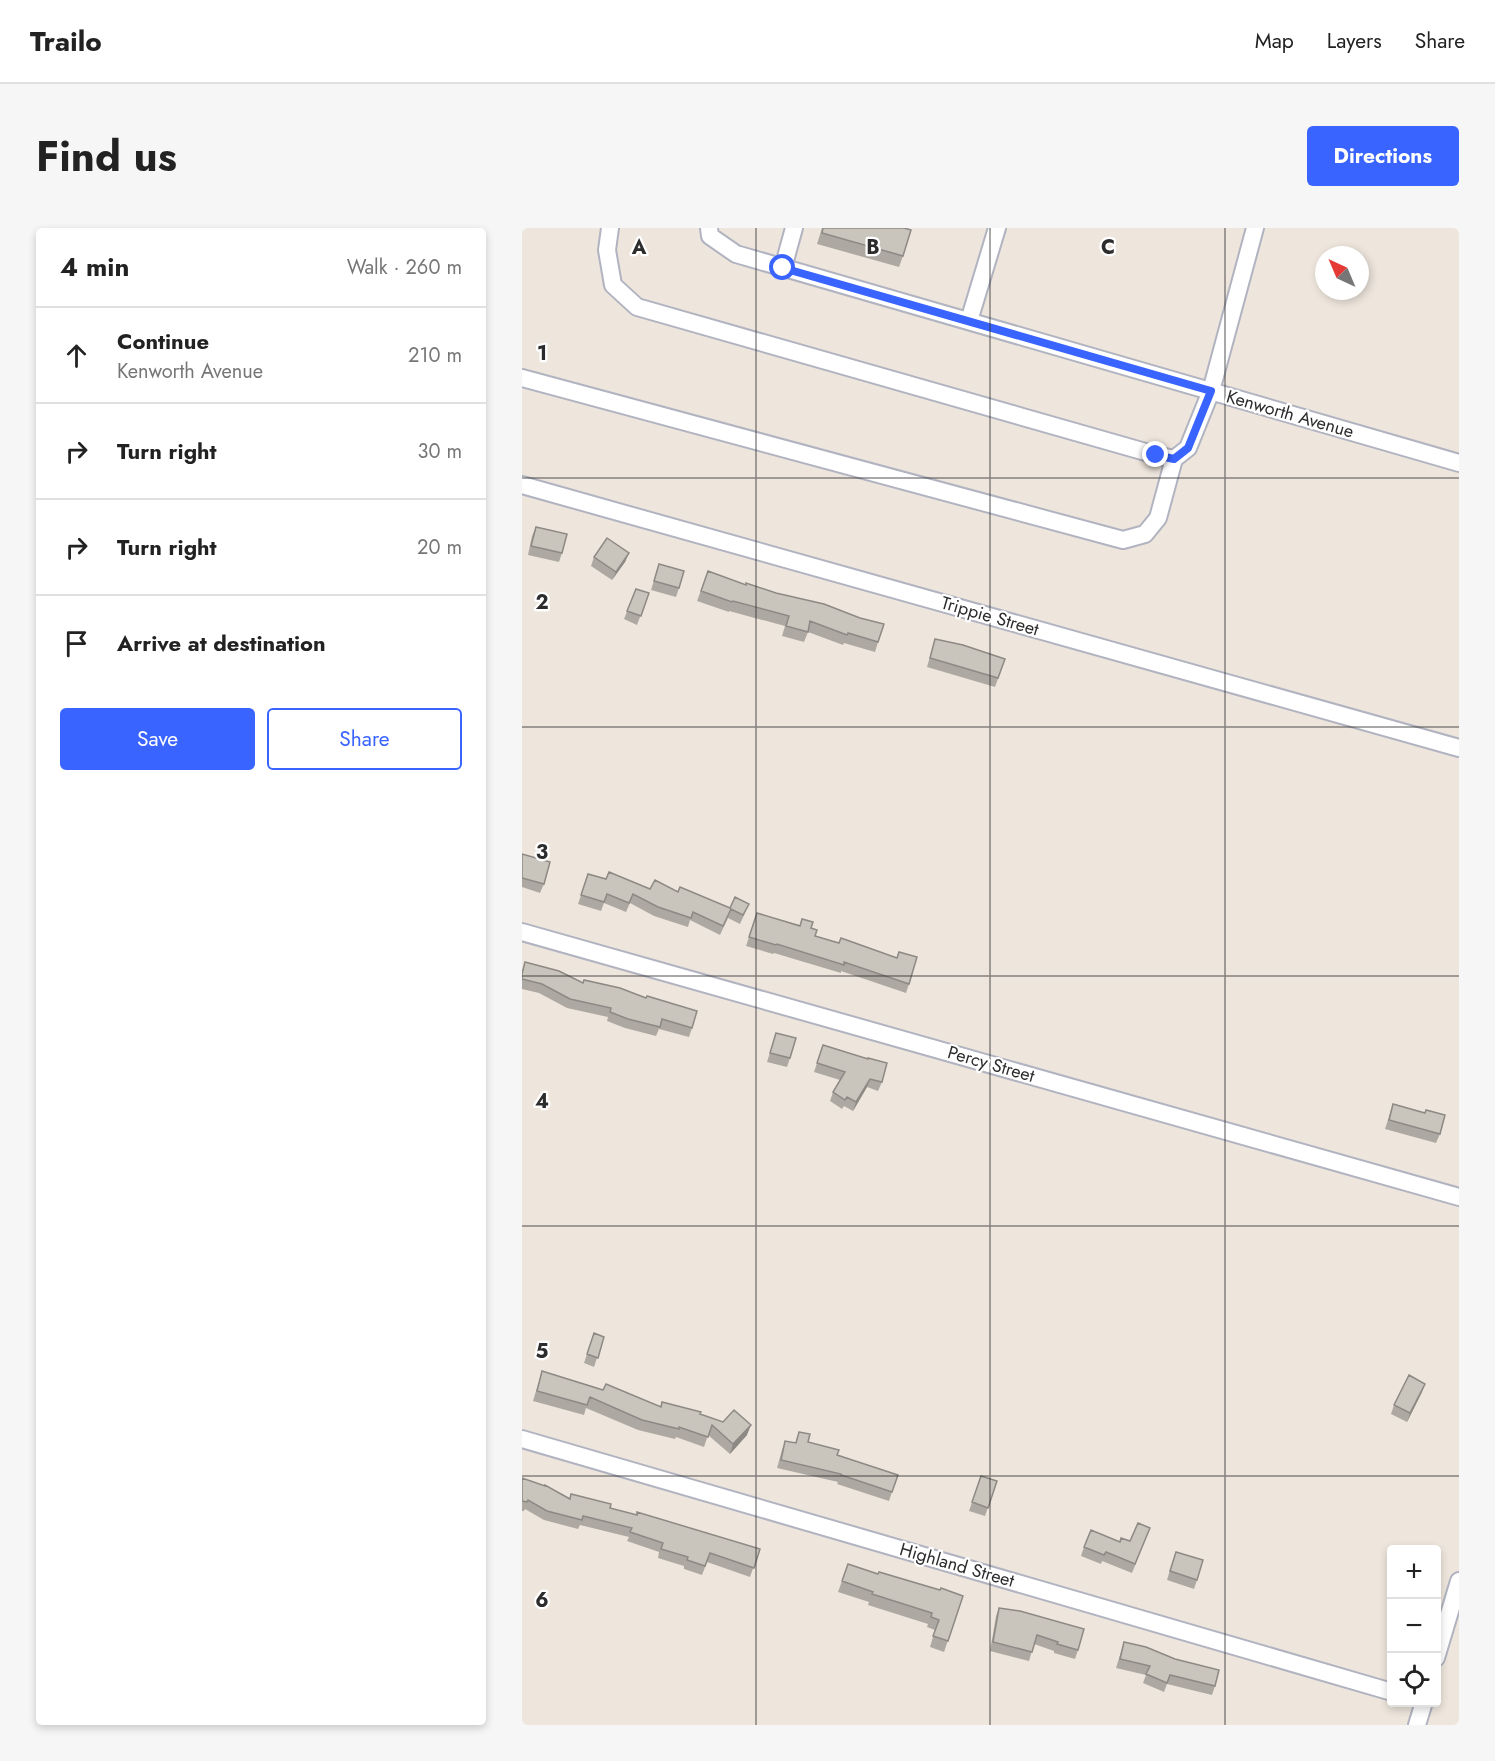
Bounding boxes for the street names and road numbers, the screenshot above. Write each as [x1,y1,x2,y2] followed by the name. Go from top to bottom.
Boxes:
[1223,383,1357,445] street label: Kenworth Avenue
[938,590,1043,643] street label: Trippie Street
[944,1039,1038,1089] street label: Percy Street
[897,1536,1018,1594] street label: Highland Street

